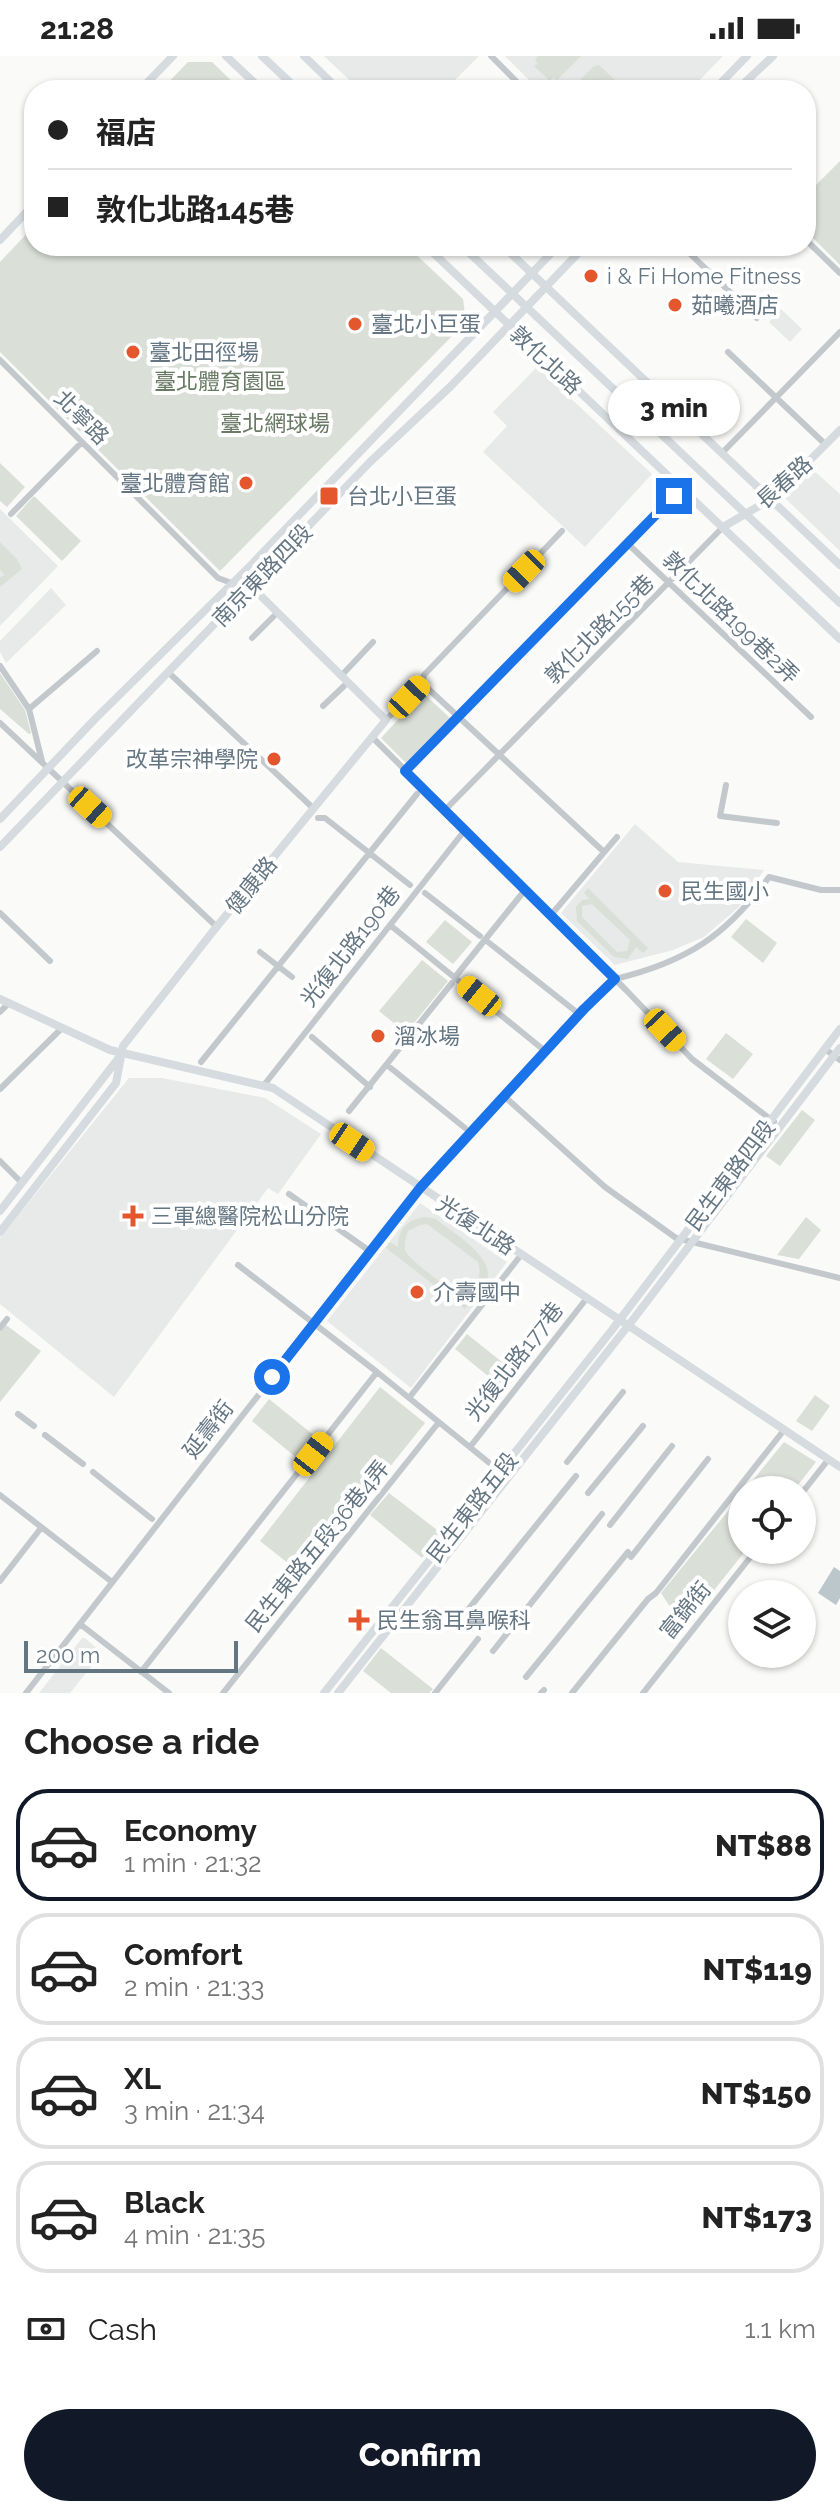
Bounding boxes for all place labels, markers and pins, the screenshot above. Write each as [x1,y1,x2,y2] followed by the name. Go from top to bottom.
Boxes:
[607,263,801,289] place label: i & Fi Home Fitness
[582,267,600,285] marker: i & Fi Home Fitness
[691,292,779,318] place label: 茹曦酒店
[666,296,684,314] marker: 茹曦酒店
[371,311,481,337] place label: 臺北小巨蛋
[346,315,364,333] marker: 臺北小巨蛋
[149,339,259,365] place label: 臺北田徑場
[124,343,142,361] marker: 臺北田徑場
[120,470,230,496] place label: 臺北體育館
[237,474,255,492] marker: 臺北體育館
[347,483,457,509] place label: 台北小巨蛋
[318,485,340,507] marker: 台北小巨蛋
[126,746,258,772] place label: 改革宗神學院
[265,750,283,768] marker: 改革宗神學院
[681,878,769,904] place label: 民生國小
[656,882,674,900] marker: 民生國小
[394,1023,460,1049] place label: 溜冰場
[369,1027,387,1045] marker: 溜冰場
[151,1203,349,1229] place label: 三軍總醫院松山分院
[122,1205,144,1227] marker: 三軍總醫院松山分院
[433,1279,521,1305] place label: 介壽國中
[408,1283,426,1301] marker: 介壽國中
[377,1607,531,1633] place label: 民生翁耳鼻喉科
[348,1609,370,1631] marker: 民生翁耳鼻喉科

